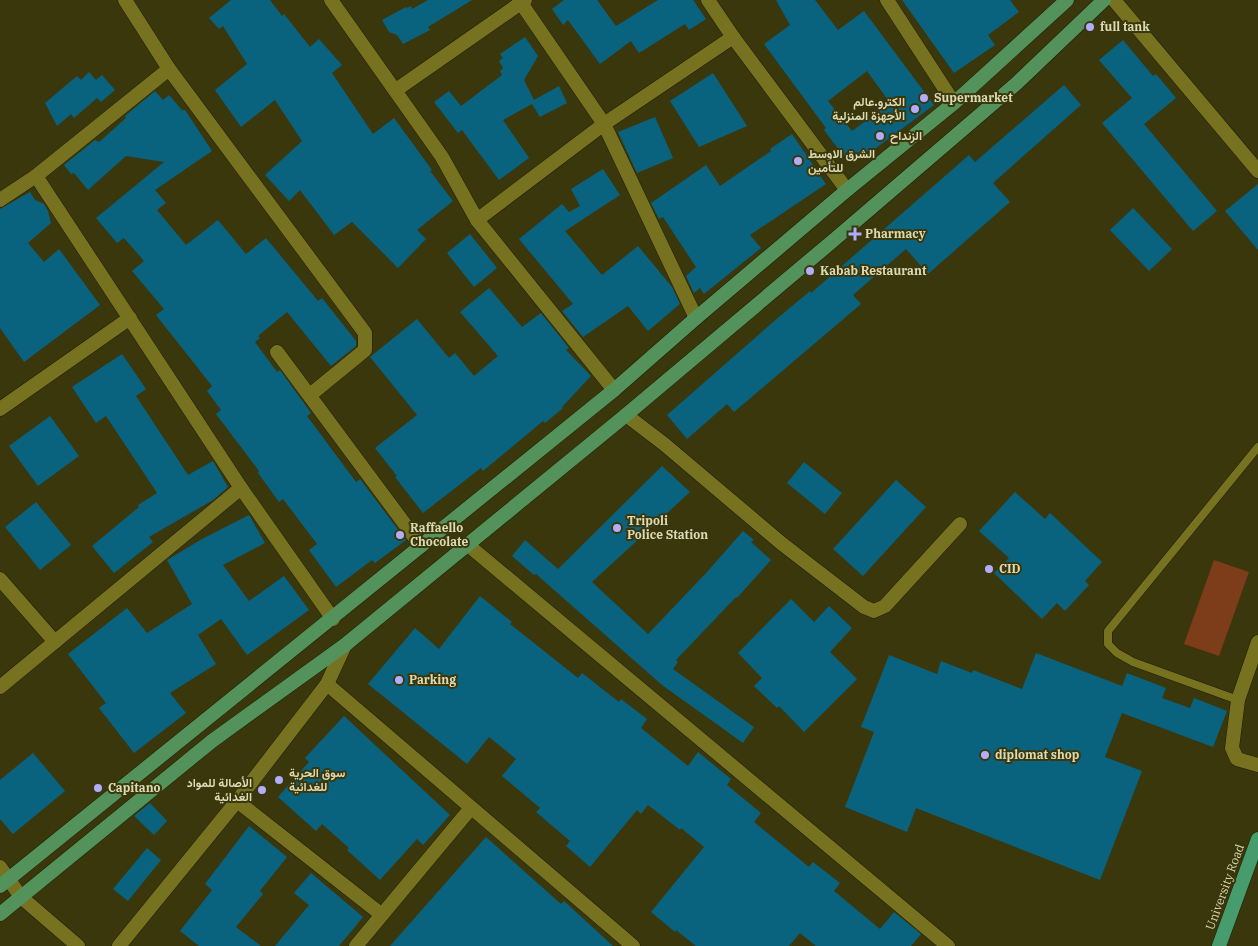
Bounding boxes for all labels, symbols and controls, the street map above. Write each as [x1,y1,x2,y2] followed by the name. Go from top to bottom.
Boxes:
[1100,19,1150,34] place label: full tank
[1084,21,1096,33] marker: full tank
[934,90,1013,105] place label: Supermarket
[918,92,930,104] marker: Supermarket
[832,94,905,124] place label: الكترو.عالم الأجهزة المنزلية
[909,103,921,115] marker: الكترو.عالم الأجهزة المنزلية
[890,128,922,144] place label: الزنداح
[874,130,886,142] marker: الزنداح
[808,146,875,175] place label: الشرق الاوسط للتأمين
[792,155,804,167] marker: الشرق الاوسط للتأمين
[865,226,926,241] place label: Pharmacy
[849,228,861,240] marker: Pharmacy
[820,263,927,278] place label: Kabab Restaurant
[804,265,816,277] marker: Kabab Restaurant
[627,513,708,542] place label: Tripoli Police Station
[410,520,468,549] place label: Raffaello Chocolate
[611,522,623,534] marker: Tripoli Police Station
[394,529,406,541] marker: Raffaello Chocolate
[999,561,1021,576] place label: CID
[983,563,995,575] marker: CID
[409,672,456,687] place label: Parking
[393,674,405,686] marker: Parking
[995,747,1080,762] place label: diplomat shop
[979,749,991,761] marker: diplomat shop
[289,765,346,794] place label: سوق الحرية للغدائية
[273,774,285,786] marker: سوق الحرية للغدائية
[187,775,252,804] place label: الأصالة للمواد الغدائية
[108,780,161,795] place label: Capitano
[92,782,104,794] marker: Capitano
[256,784,268,796] marker: الأصالة للمواد الغدائية
[1202,842,1247,932] street label: University Road

